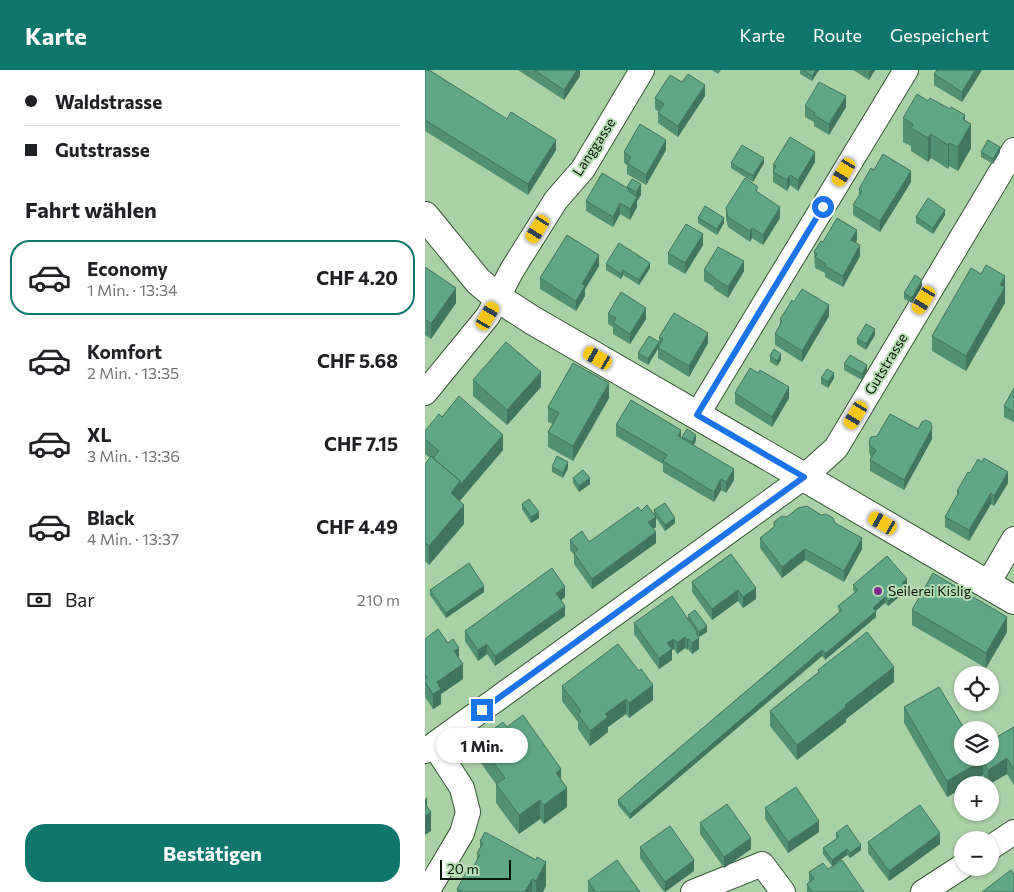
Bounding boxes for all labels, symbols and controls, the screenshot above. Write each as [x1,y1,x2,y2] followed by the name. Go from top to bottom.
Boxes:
[25,21,87,50] text: Karte
[740,24,785,46] text: Karte
[813,24,862,46] text: Route
[890,24,989,46] text: Gespeichert
[55,90,162,113] text: Waldstrasse
[569,114,619,179] street label: Langgasse
[55,138,150,161] text: Gutstrasse
[829,155,858,189] car
[25,196,157,223] text: Fahrt wählen
[812,196,834,218] route start
[523,212,552,246] car
[27,255,72,300] icon: car
[87,257,168,280] text: Economy
[316,266,398,289] text: CHF 4.20
[87,280,178,299] text: 1 Min. · 13:34
[909,283,938,317] car
[474,299,501,333] car
[861,330,911,398] street label: Gutstrasse
[27,338,72,383] icon: car
[87,340,162,363] text: Komfort
[581,344,614,372] car
[317,349,398,372] text: CHF 5.68
[87,363,179,382] text: 2 Min. · 13:35
[841,398,870,432] car
[27,421,72,466] icon: car
[87,423,112,446] text: XL
[324,432,398,455] text: CHF 7.15
[87,446,180,465] text: 3 Min. · 13:36
[27,504,72,549] icon: car
[87,506,135,529] text: Black
[866,509,899,537] car
[316,515,398,538] text: CHF 4.49
[87,529,179,548] text: 4 Min. · 13:37
[888,582,972,599] place label: Seilerei Kislig
[872,585,884,597] marker: Seilerei Kislig
[25,586,53,614] icon: cash
[65,588,95,611] text: Bar
[357,590,400,609] text: 210 m
[954,666,999,876] map controls
[954,666,999,711] button: locate
[471,699,493,721] route end
[954,721,999,766] button: layers
[436,728,528,762] callout: 1 Min.
[460,736,504,755] text: 1 Min.
[954,776,999,821] button: +
[25,824,400,882] button: Bestätigen
[954,831,999,876] button: −
[440,857,511,880] scale bar
[447,860,479,877] text: 20 m

